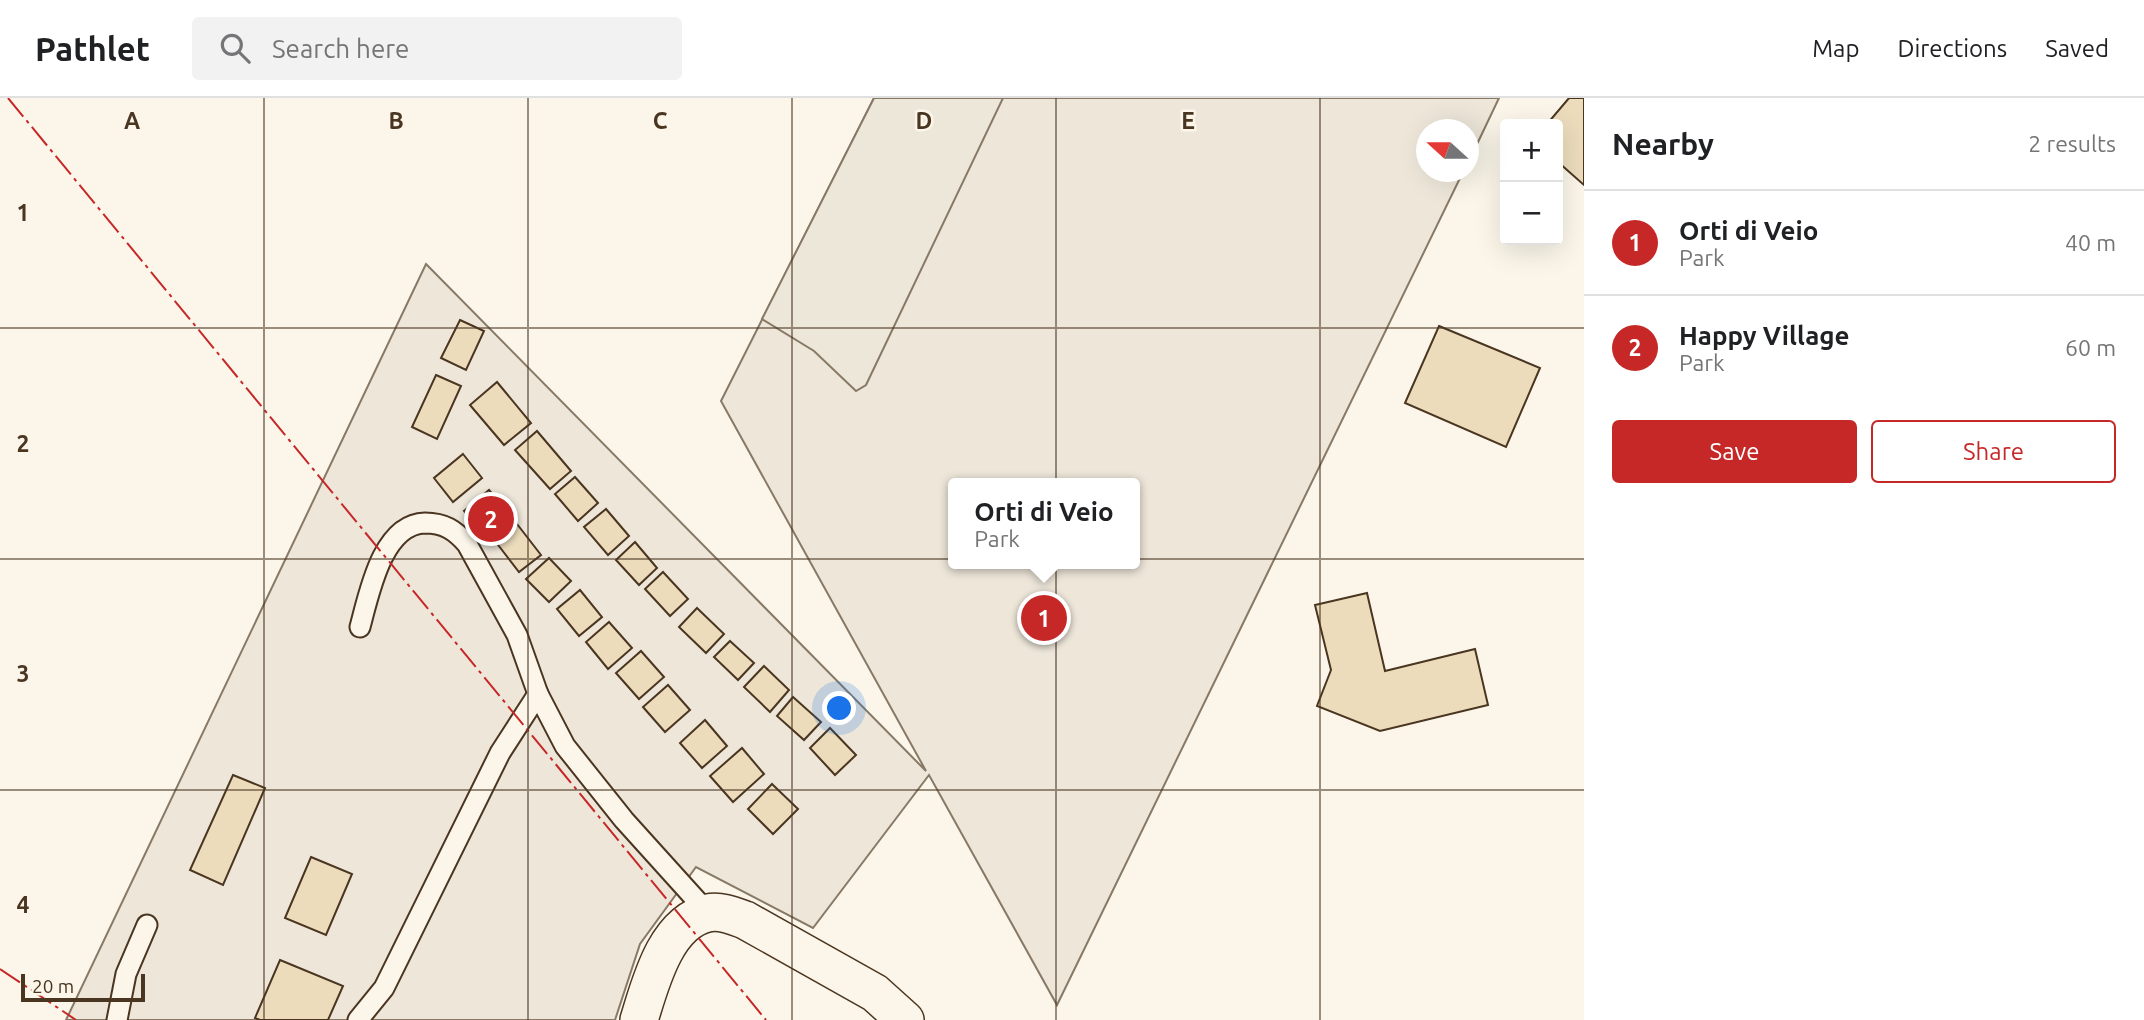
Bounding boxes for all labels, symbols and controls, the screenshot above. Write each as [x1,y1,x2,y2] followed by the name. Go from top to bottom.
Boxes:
[192,17,682,80] search box
[216,29,254,67] icon: search
[35,30,150,67] text: Pathlet
[272,34,409,63] text: Search here
[1812,35,1859,62] text: Map
[1897,35,2007,62] text: Directions
[2045,35,2109,62] text: Saved
[124,108,140,133] text: A
[388,108,404,133] text: B
[653,108,668,133] text: C
[916,108,932,133] text: D
[1181,108,1195,133] text: E
[1416,119,1479,182] north arrow
[1500,119,1563,245] map controls
[1500,119,1563,182] button: +
[1612,127,1714,161] text: Nearby
[2028,131,2116,156] text: 2 results
[1500,182,1563,245] button: −
[17,200,29,225] text: 1
[1679,216,1818,245] text: Orti di Veio
[1629,230,1641,255] text: 1
[2065,230,2116,255] text: 40 m
[1679,245,1725,270] text: Park
[1679,321,1850,350] text: Happy Village
[1629,335,1641,360] text: 2
[2065,335,2116,360] text: 60 m
[1679,350,1725,375] text: Park
[1612,420,1857,483] button: Save
[1871,420,2116,483] button: Share
[17,431,29,456] text: 2
[948,478,1140,569] popup
[468,493,514,545] pin: 2
[974,497,1114,526] text: Orti di Veio
[974,526,1020,551] text: Park
[1021,592,1067,644] pin: 1
[17,661,29,686] text: 3
[822,691,856,725] your location
[17,892,30,917] text: 4
[21,971,145,1003] scale bar
[32,975,74,997] text: 20 m

